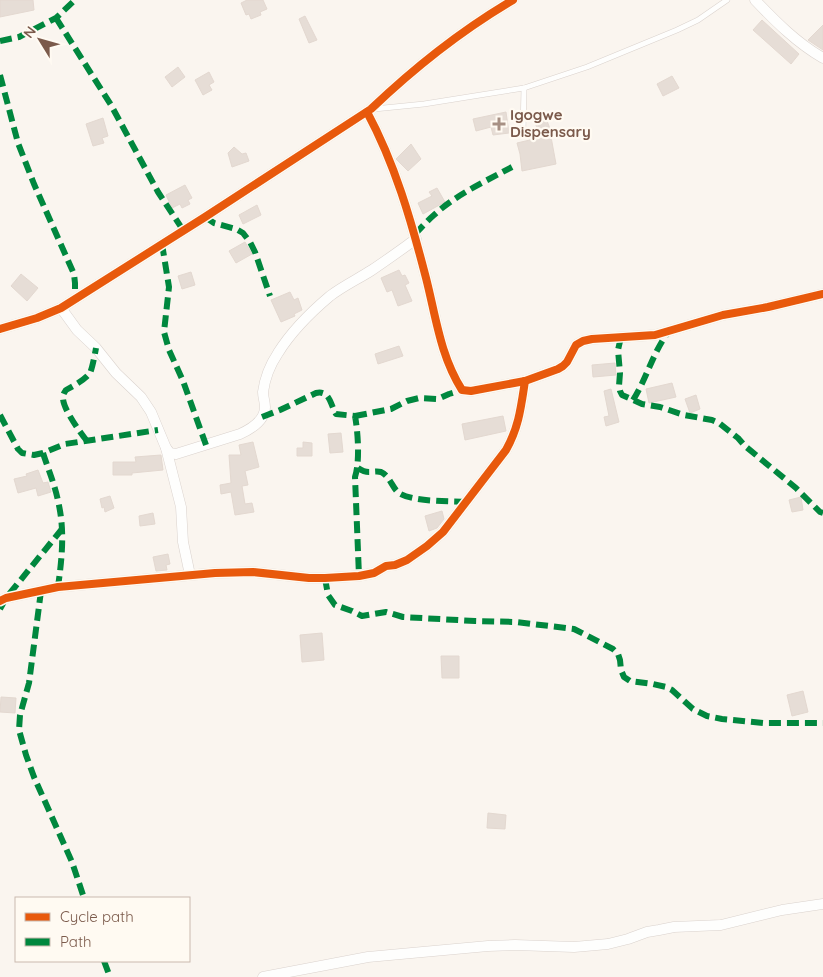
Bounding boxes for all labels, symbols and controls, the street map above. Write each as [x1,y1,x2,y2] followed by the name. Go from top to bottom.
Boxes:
[15,15,65,65] north arrow
[19,23,40,42] text: N
[510,105,591,141] place label: Igogwe Dispensary
[492,117,506,131] marker: Igogwe Dispensary
[15,897,190,962] legend
[60,907,134,926] text: Cycle path
[60,932,92,951] text: Path

